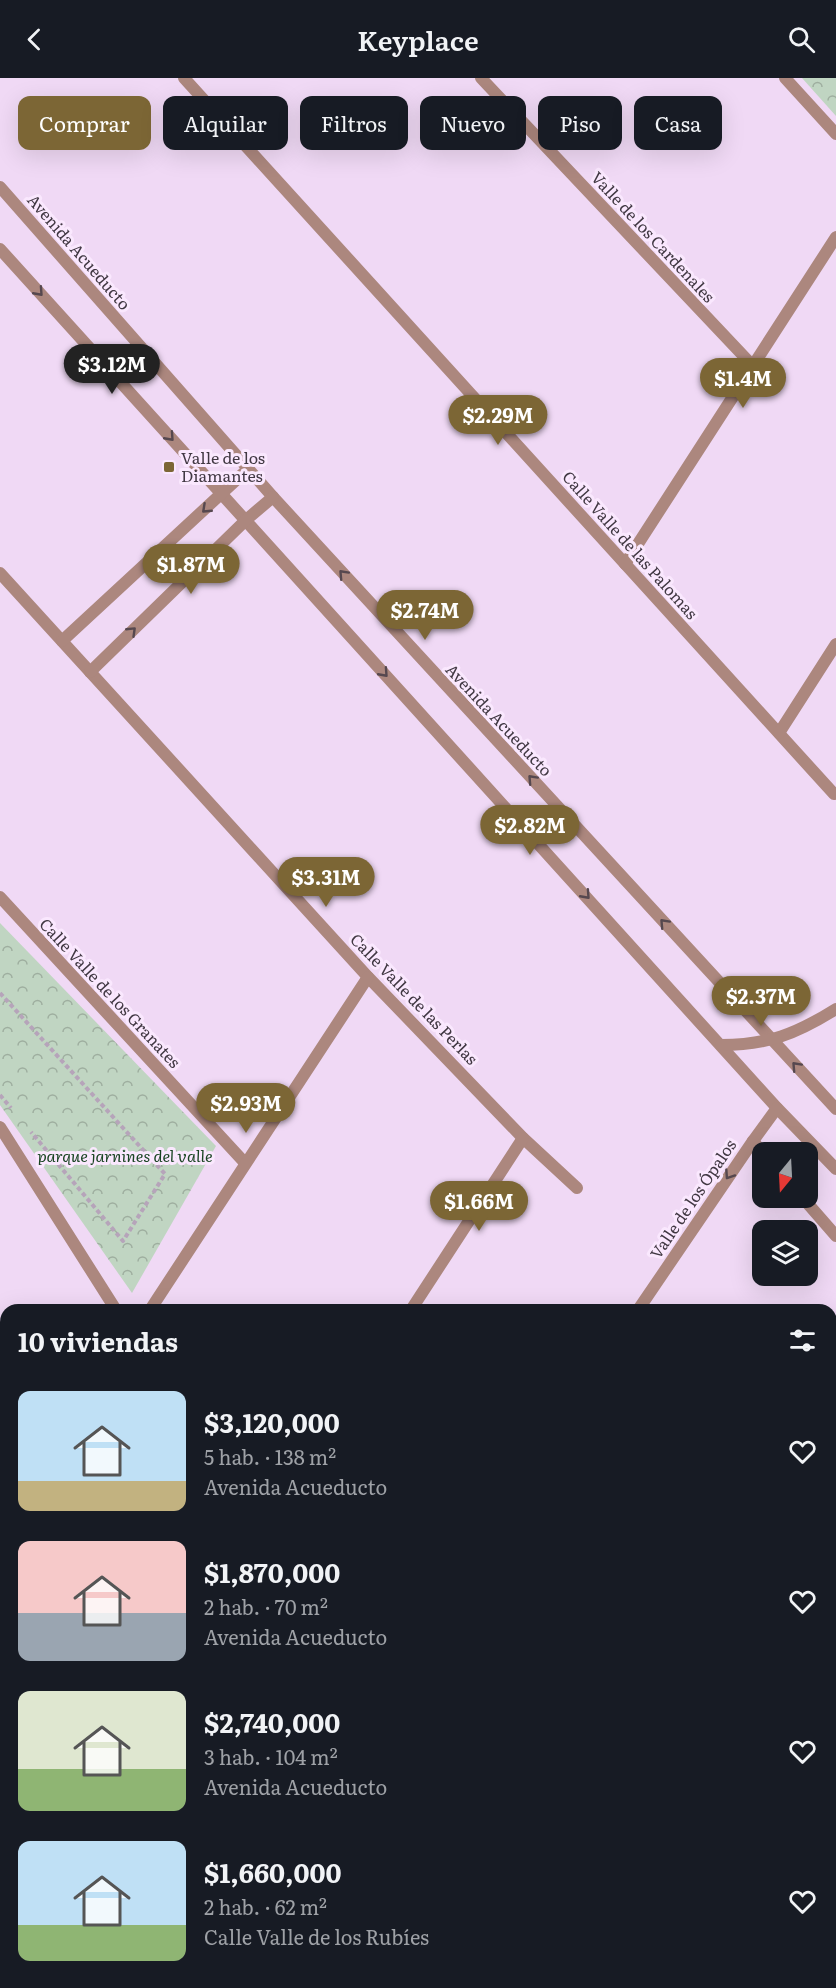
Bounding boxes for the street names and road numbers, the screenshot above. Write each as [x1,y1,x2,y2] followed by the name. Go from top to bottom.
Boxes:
[586,165,721,307] street label: Valle de los Cardenales
[23,188,137,315] street label: Avenida Acueducto
[557,465,704,624] street label: Calle Valle de las Palomas
[441,658,559,781] street label: Avenida Acueducto
[35,912,187,1073] street label: Calle Valle de los Granates
[345,927,484,1069] street label: Calle Valle de las Perlas
[643,1134,741,1263] street label: Valle de los Ópalos

